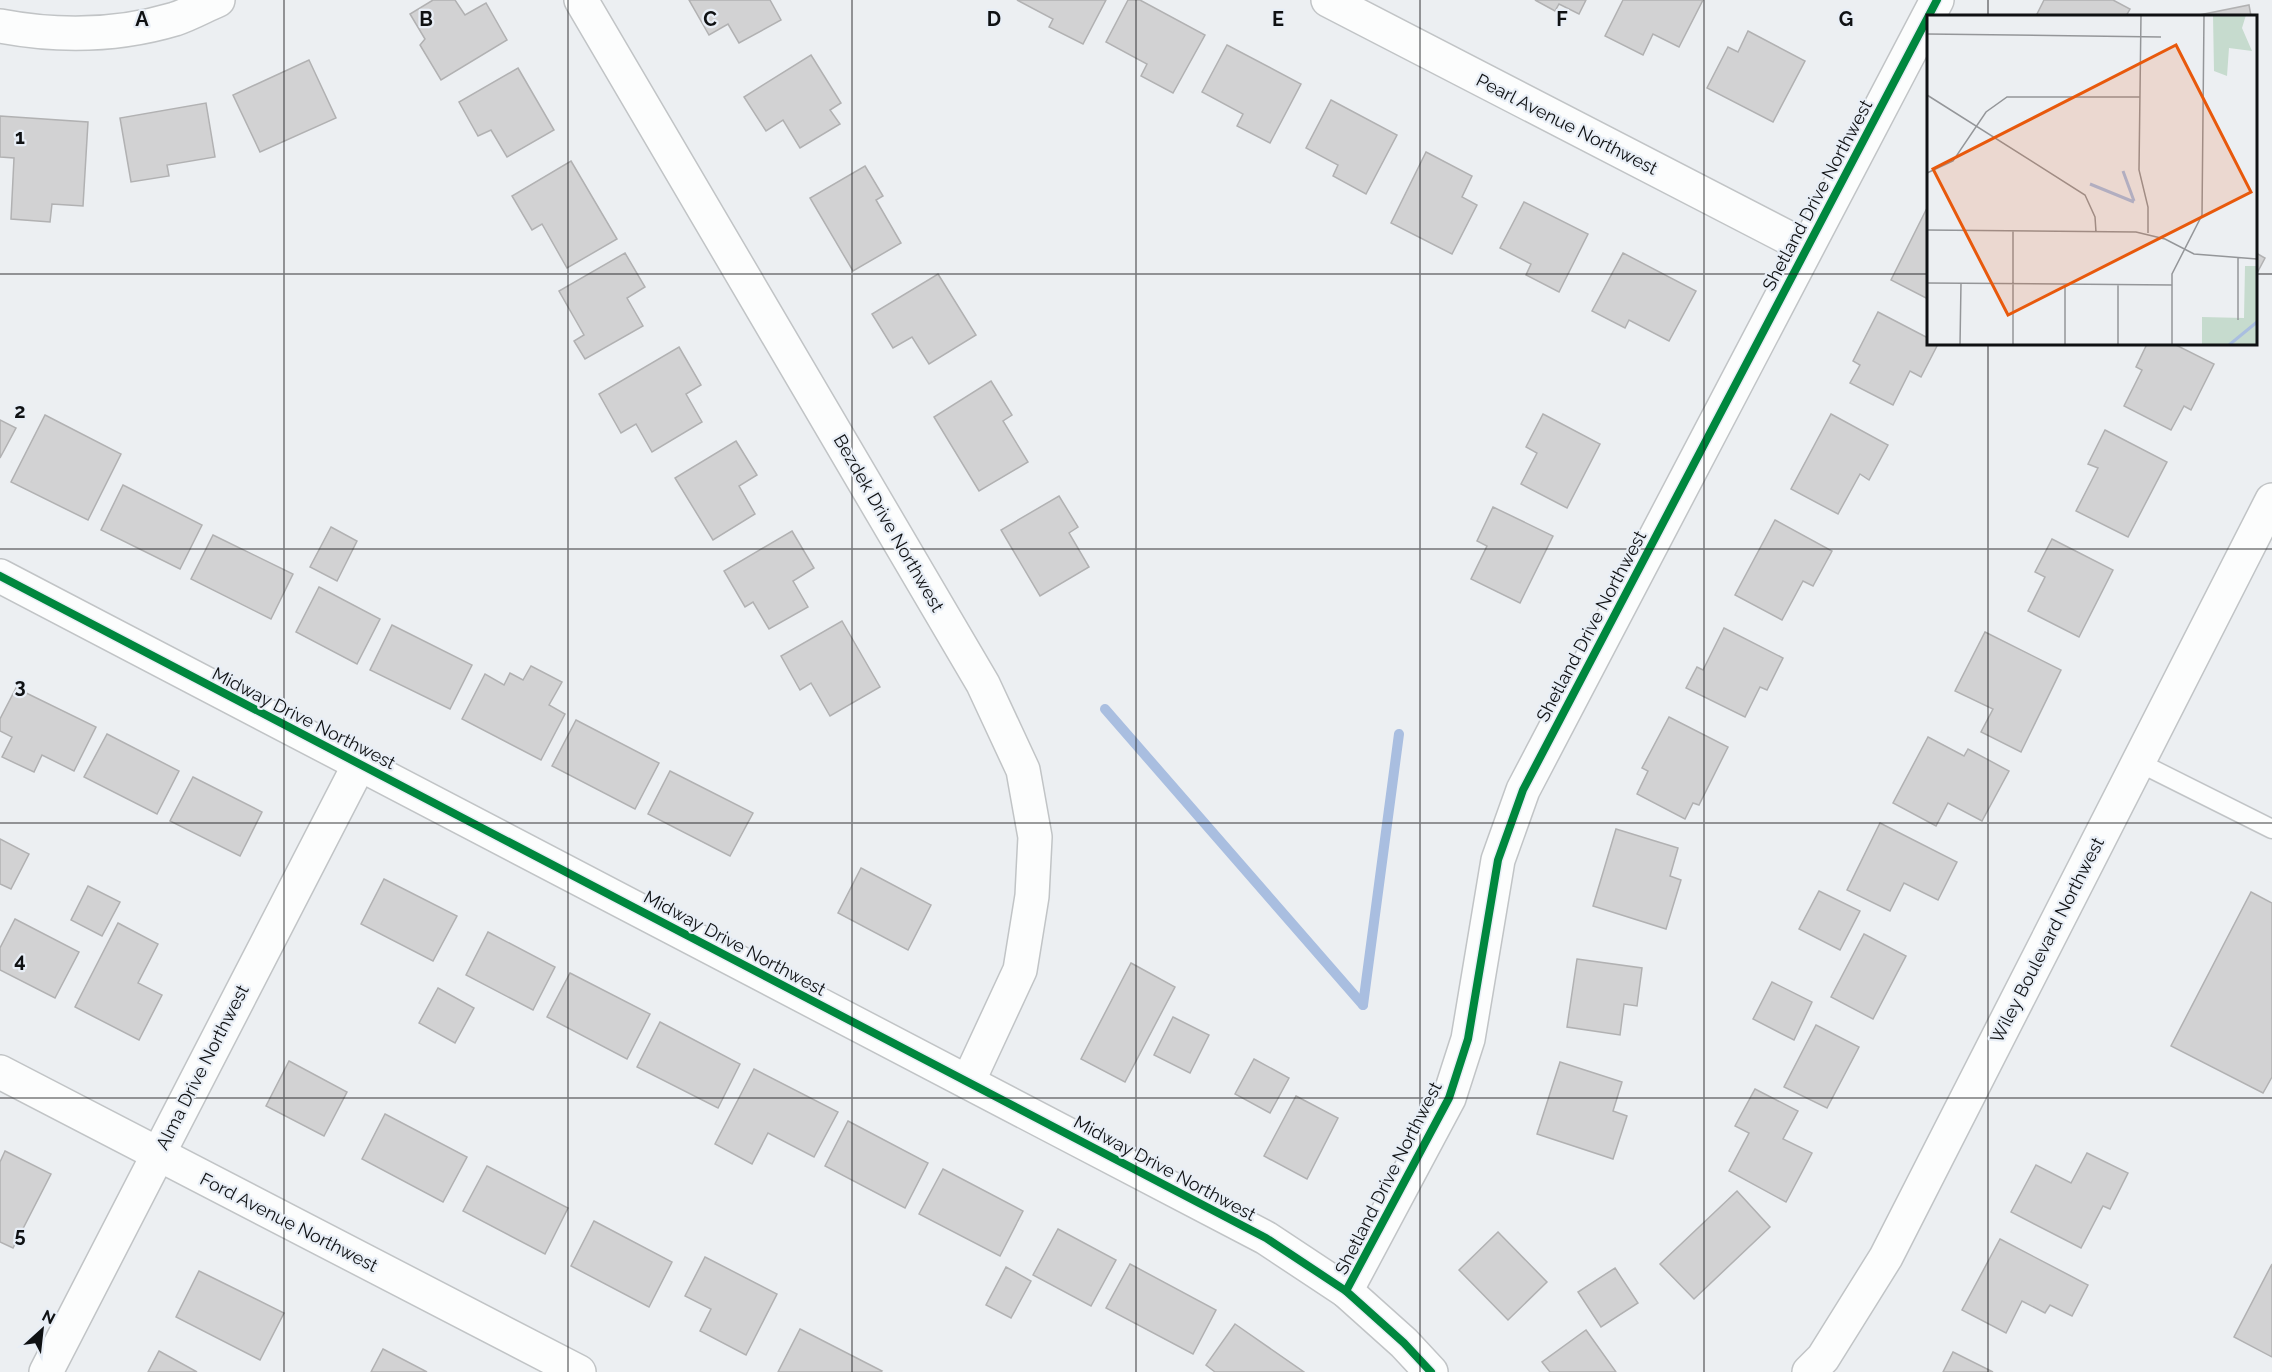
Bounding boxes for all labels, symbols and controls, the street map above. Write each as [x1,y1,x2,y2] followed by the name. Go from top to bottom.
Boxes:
[135,7,149,31] text: A
[419,7,433,31] text: B
[703,7,717,31] text: C
[987,7,1001,31] text: D
[1272,7,1284,31] text: E
[1556,7,1568,31] text: F
[1839,7,1853,31] text: G
[1927,15,2257,345] inset map
[1473,69,1661,179] street label: Pearl Avenue Northwest
[1758,96,1876,294] street label: Shetland Drive Northwest
[15,125,25,149] text: 1
[14,399,26,423] text: 2
[830,431,948,615] street label: Bezdek Drive Northwest
[1532,527,1650,725] street label: Shetland Drive Northwest
[209,663,399,773] street label: Midway Drive Northwest
[14,674,26,698] text: 3
[1986,834,2108,1046] street label: Wiley Boulevard Northwest
[640,886,830,1000] street label: Midway Drive Northwest
[14,948,26,972] text: 4
[151,981,253,1153] street label: Alma Drive Northwest
[1330,1078,1446,1278] street label: Shetland Drive Northwest
[1070,1111,1260,1225] street label: Midway Drive Northwest
[197,1168,381,1276] street label: Ford Avenue Northwest
[14,1223,26,1247] text: 5
[12,1300,72,1360] north arrow
[39,1306,58,1328] text: N

